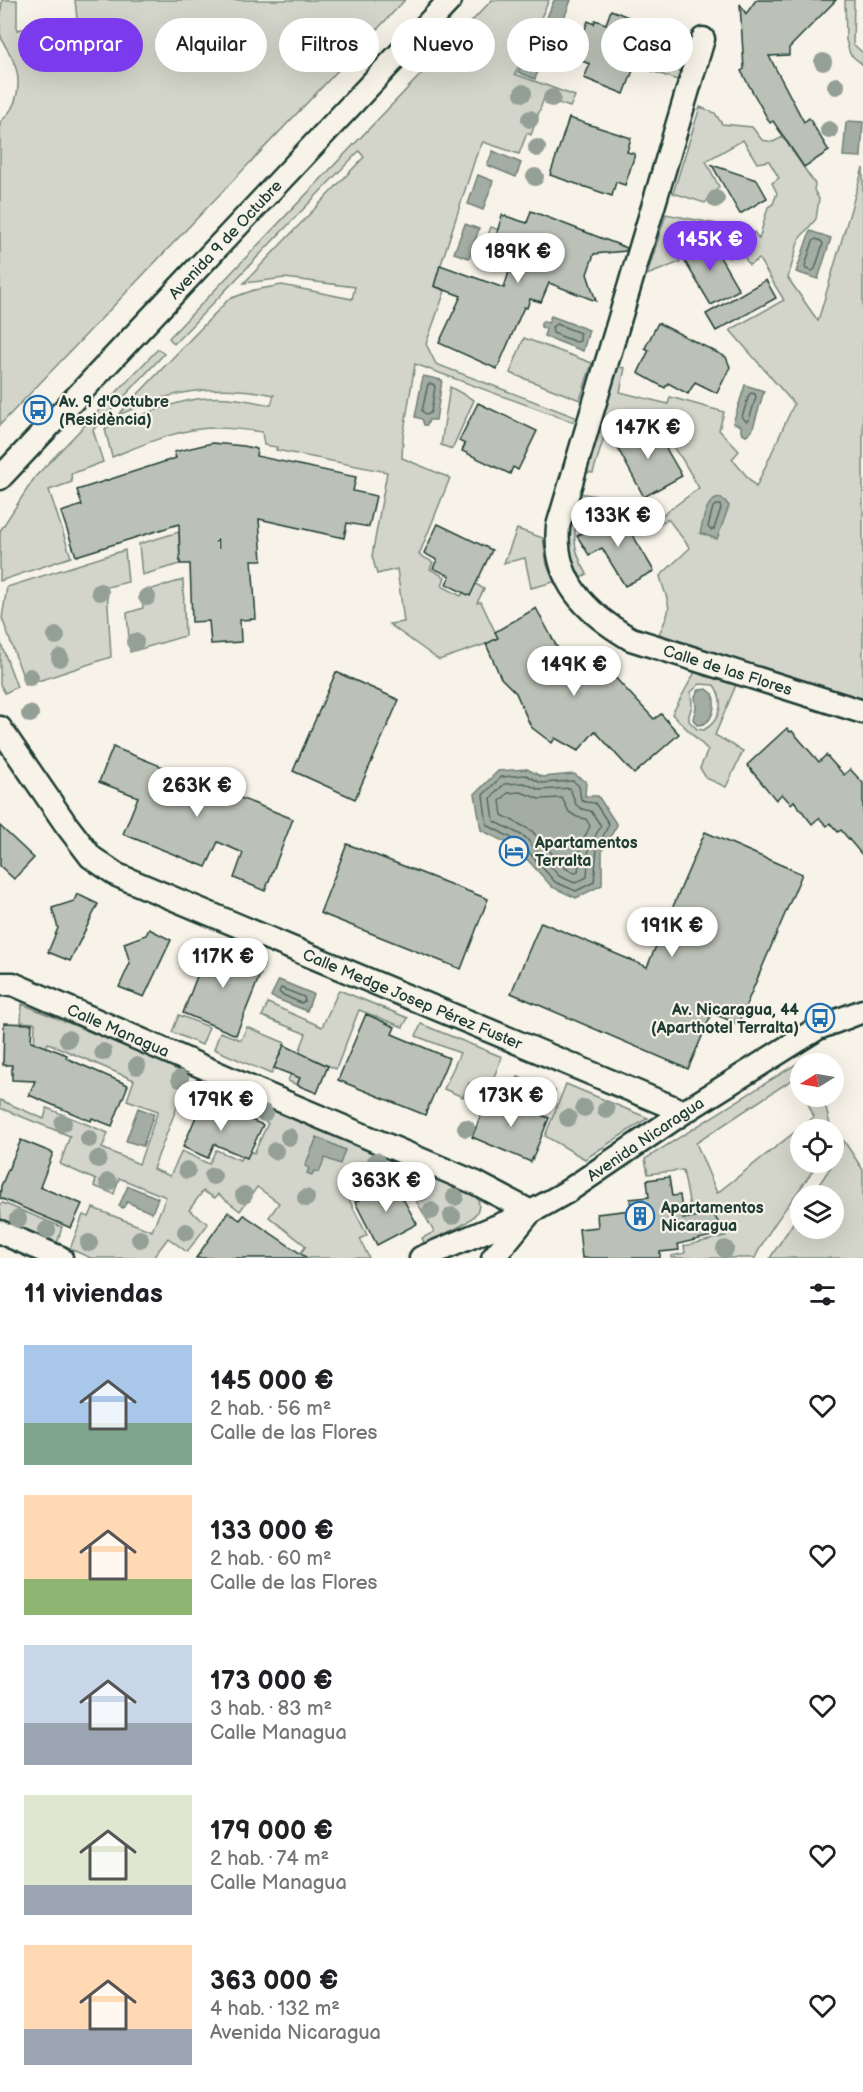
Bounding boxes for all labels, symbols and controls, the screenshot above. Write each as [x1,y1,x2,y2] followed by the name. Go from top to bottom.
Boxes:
[18,18,143,72] chip: Comprar
[155,18,267,72] chip: Alquilar
[279,18,379,72] chip: Filtros
[391,18,495,72] chip: Nuevo
[507,18,589,72] chip: Piso
[601,18,693,72] chip: Casa
[165,176,287,304] street label: Avenida 9 de Octubre
[661,221,759,272] pin: 145K €
[677,228,743,252] text: 145K €
[469,233,567,284] pin: 189K €
[485,240,551,264] text: 189K €
[58,393,169,430] place label: Av. 9 d'Octubre (Residència)
[22,394,54,426] bus stop icon: Av. 9 d'Octubre (Residència)
[599,409,697,460] pin: 147K €
[615,416,681,440] text: 147K €
[569,497,667,548] pin: 133K €
[585,504,651,528] text: 133K €
[217,536,223,553] house number: 1
[661,642,794,700] street label: Calle de las Flores
[525,646,623,697] pin: 149K €
[541,653,607,677] text: 149K €
[148,767,246,818] pin: 263K €
[162,774,232,798] text: 263K €
[534,834,638,871] place label: Apartamentos Terralta
[498,835,530,867] hotel icon: Apartamentos Terralta
[623,907,721,958] pin: 191K €
[641,914,703,938] text: 191K €
[174,938,272,989] pin: 117K €
[192,945,254,969] text: 117K €
[299,946,525,1054] street label: Calle Medge Josep Pérez Fuster
[64,1001,172,1062] street label: Calle Managua
[651,1001,800,1038] place label: Av. Nicaragua, 44 (Aparthotel Terralta)
[804,1002,836,1034] bus stop icon: Av. Nicaragua, 44 (Aparthotel Terralta)
[790,1053,844,1107] north arrow
[790,1053,844,1239] map controls
[462,1077,560,1128] pin: 173K €
[172,1081,270,1132] pin: 179K €
[478,1084,544,1108] text: 173K €
[188,1088,254,1112] text: 179K €
[584,1094,708,1186] street label: Avenida Nicaragua
[790,1119,844,1173] button: locate
[337,1162,435,1213] pin: 363K €
[351,1169,421,1193] text: 363K €
[790,1185,844,1239] button: layers
[660,1199,764,1236] place label: Apartamentos Nicaragua
[624,1200,656,1232] building icon: Apartamentos Nicaragua
[806,1278,839,1311] icon: filters
[24,1279,163,1310] text: 11 viviendas
[210,1366,334,1397] text: 145 000 €
[72,1369,144,1441] icon: home
[806,1389,839,1422] icon: heart
[210,1397,331,1421] text: 2 hab. · 56 m²
[210,1421,377,1445] text: Calle de las Flores
[210,1516,334,1547] text: 133 000 €
[72,1519,144,1591] icon: home
[806,1539,839,1572] icon: heart
[210,1547,332,1571] text: 2 hab. · 60 m²
[210,1571,377,1595] text: Calle de las Flores
[210,1666,333,1697] text: 173 000 €
[72,1669,144,1741] icon: home
[806,1689,839,1722] icon: heart
[210,1697,332,1721] text: 3 hab. · 83 m²
[210,1721,347,1745] text: Calle Managua
[210,1816,333,1847] text: 179 000 €
[72,1819,144,1891] icon: home
[806,1839,839,1872] icon: heart
[210,1847,329,1871] text: 2 hab. · 74 m²
[210,1871,347,1895] text: Calle Managua
[210,1966,338,1997] text: 363 000 €
[72,1969,144,2041] icon: home
[806,1989,839,2022] icon: heart
[210,1997,340,2021] text: 4 hab. · 132 m²
[210,2021,381,2045] text: Avenida Nicaragua

